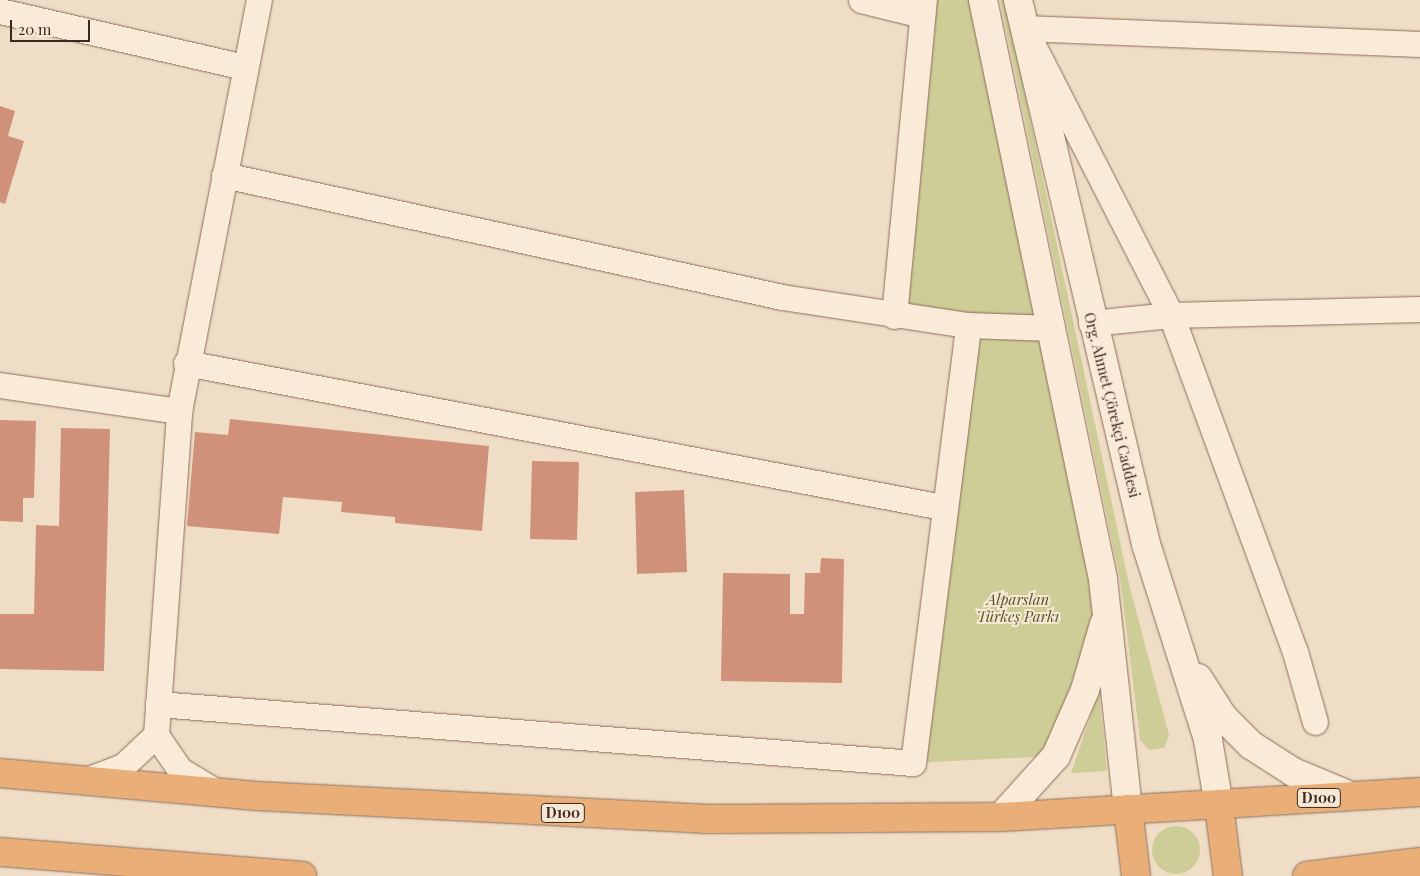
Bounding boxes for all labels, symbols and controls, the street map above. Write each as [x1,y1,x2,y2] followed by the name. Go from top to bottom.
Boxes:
[12,10,92,42] scale bar
[18,19,51,39] text: 20 m
[1080,310,1144,500] street label: Org. Ahmet Çörekçi Caddesi
[977,590,1059,625] park label: Alparslan Türkeş Parkı
[1296,786,1342,810] road number: D100
[540,801,586,824] road number: D100

